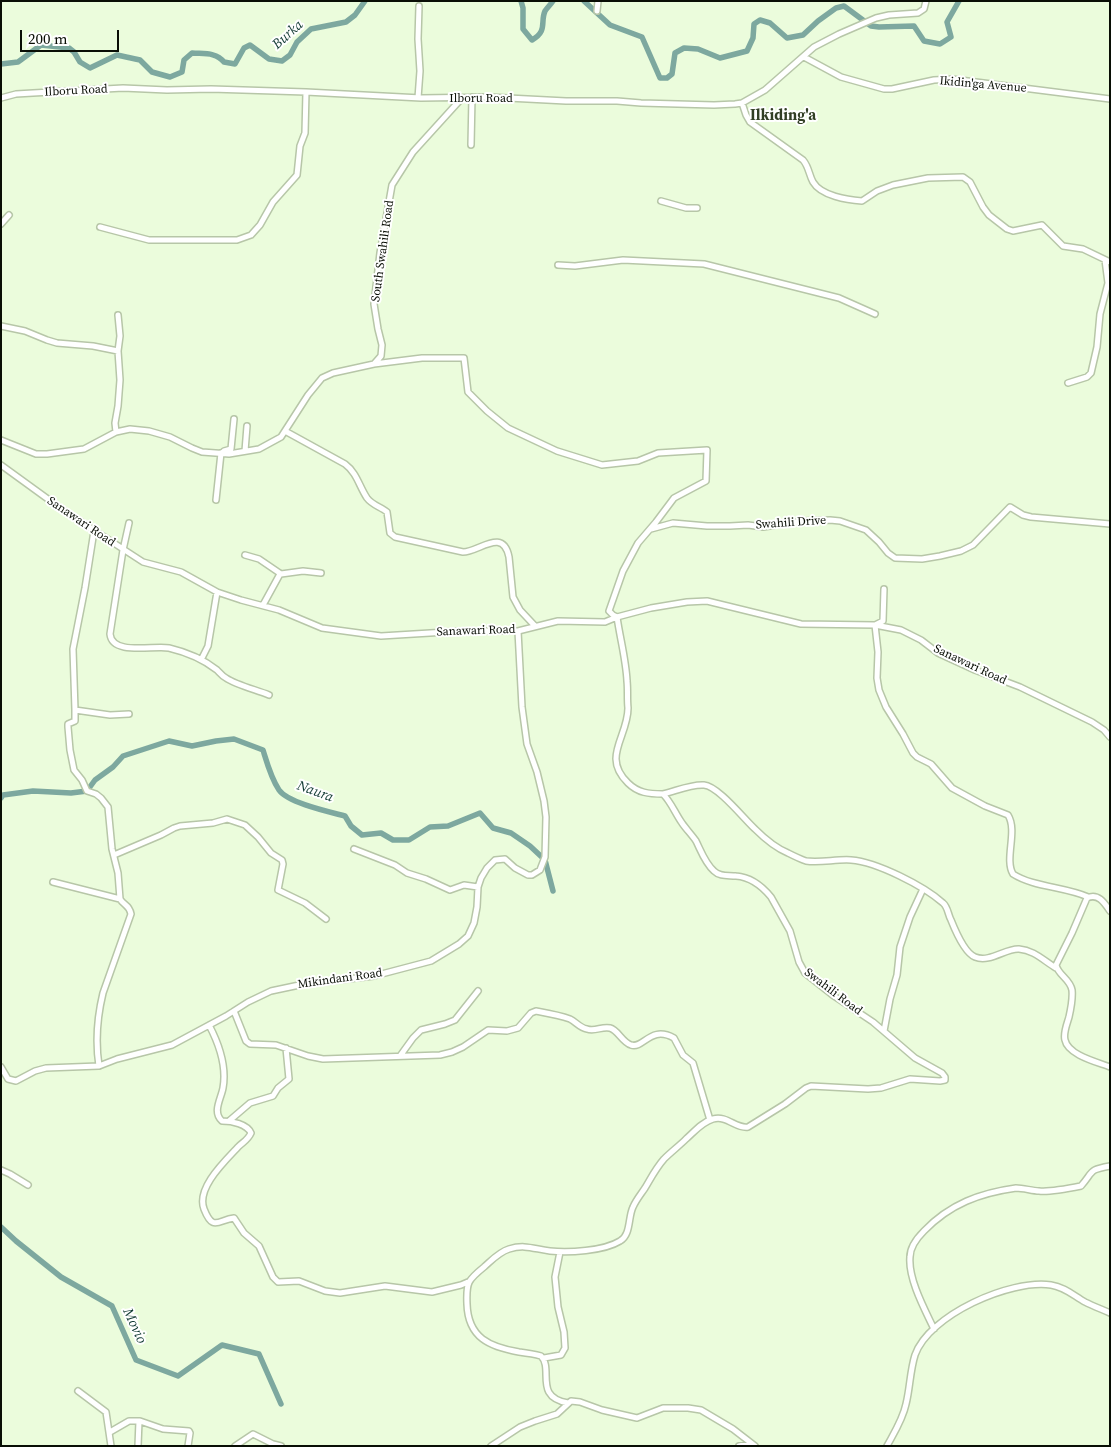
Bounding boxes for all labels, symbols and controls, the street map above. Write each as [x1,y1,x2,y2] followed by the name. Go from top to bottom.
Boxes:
[269,17,307,53] water label: Burka
[22,20,121,52] scale bar
[28,28,68,49] text: 200 m
[939,74,1027,96] street label: Ikidin'ga Avenue
[44,82,108,100] street label: Ilboru Road
[449,92,513,106] street label: Ilboru Road
[750,107,816,125] district label: Ilkiding'a
[369,199,397,303] street label: South Swahili Road
[44,494,118,550] street label: Sanawari Road
[755,513,827,533] street label: Swahili Drive
[436,622,516,640] street label: Sanawari Road
[931,642,1009,688] street label: Sanawari Road
[294,778,336,806] water label: Naura
[297,966,383,992] street label: Mikindani Road
[801,966,865,1018] street label: Swahili Road
[119,1306,149,1346] water label: Movio

